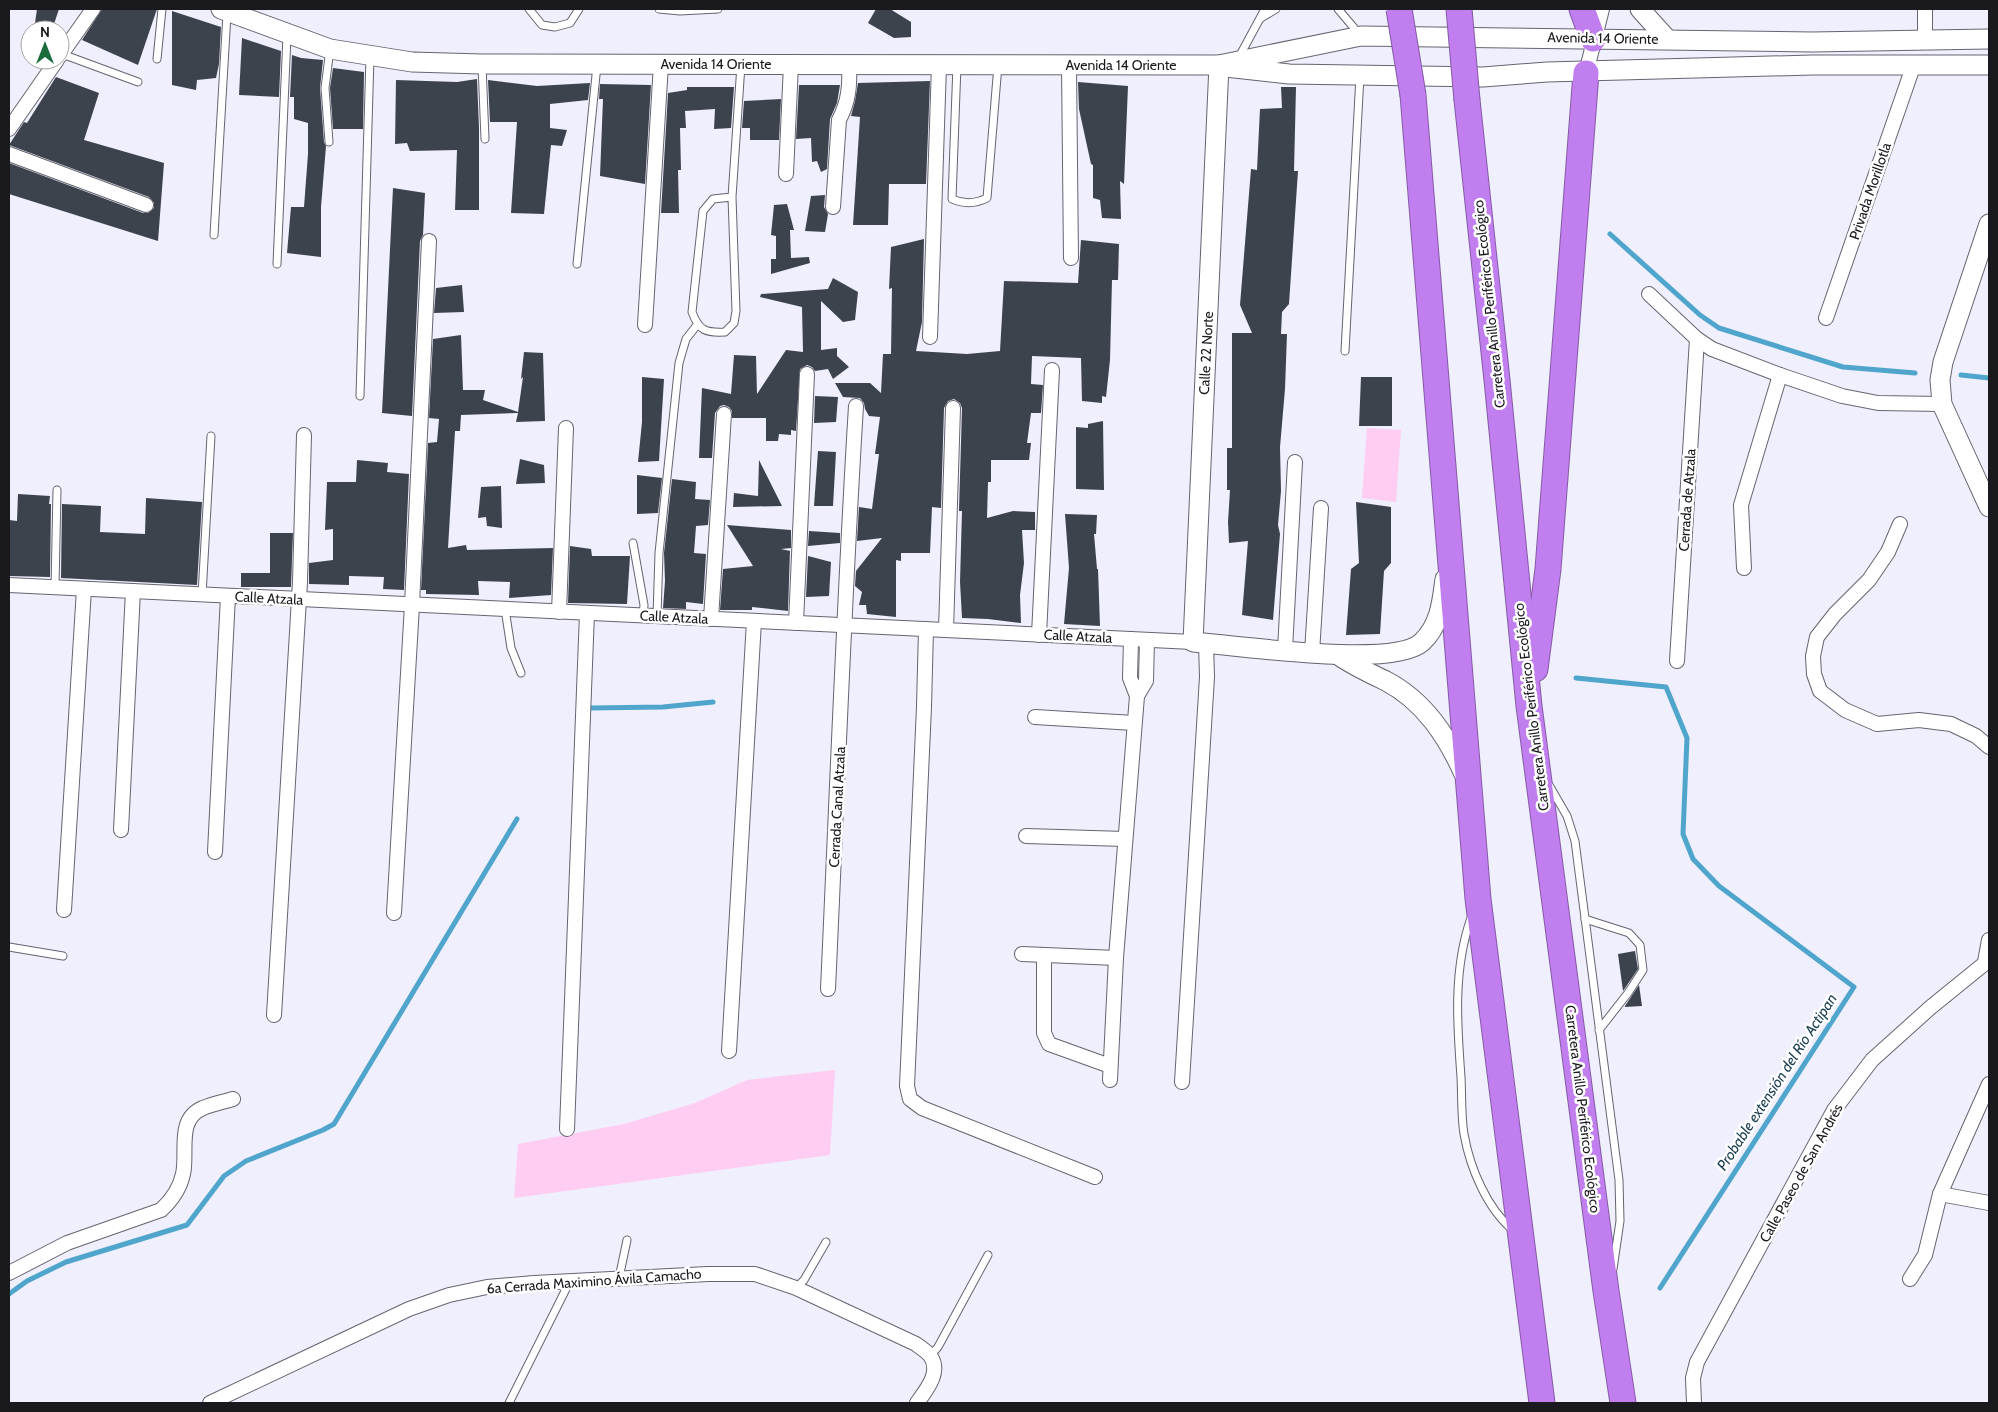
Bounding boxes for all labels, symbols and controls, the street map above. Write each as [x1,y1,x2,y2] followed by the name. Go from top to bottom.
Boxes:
[20,20,70,70] north arrow
[40,23,50,41] text: N
[1547,28,1659,48] street label: Avenida 14 Oriente
[660,55,772,73] street label: Avenida 14 Oriente
[1065,56,1177,74] street label: Avenida 14 Oriente
[1845,140,1895,242] street label: Privada Morillotla
[1469,199,1509,409] street label: Carretera Anillo Periférico Ecológico
[1195,311,1217,395] street label: Calle 22 Norte
[1674,448,1700,552] street label: Cerrada de Atzala
[234,587,304,609] street label: Calle Atzala
[1509,602,1553,812] street label: Carretera Anillo Periférico Ecológico
[639,606,709,628] street label: Calle Atzala
[1043,625,1113,647] street label: Calle Atzala
[825,746,849,868] street label: Cerrada Canal Atzala
[1713,990,1841,1174] water label: Probable extensión del Río Actipan
[1561,1004,1605,1214] street label: Carretera Anillo Periférico Ecológico
[1755,1100,1847,1246] street label: Calle Paseo de San Andrés
[486,1264,702,1297] street label: 6a Cerrada Maximino Ávila Camacho

